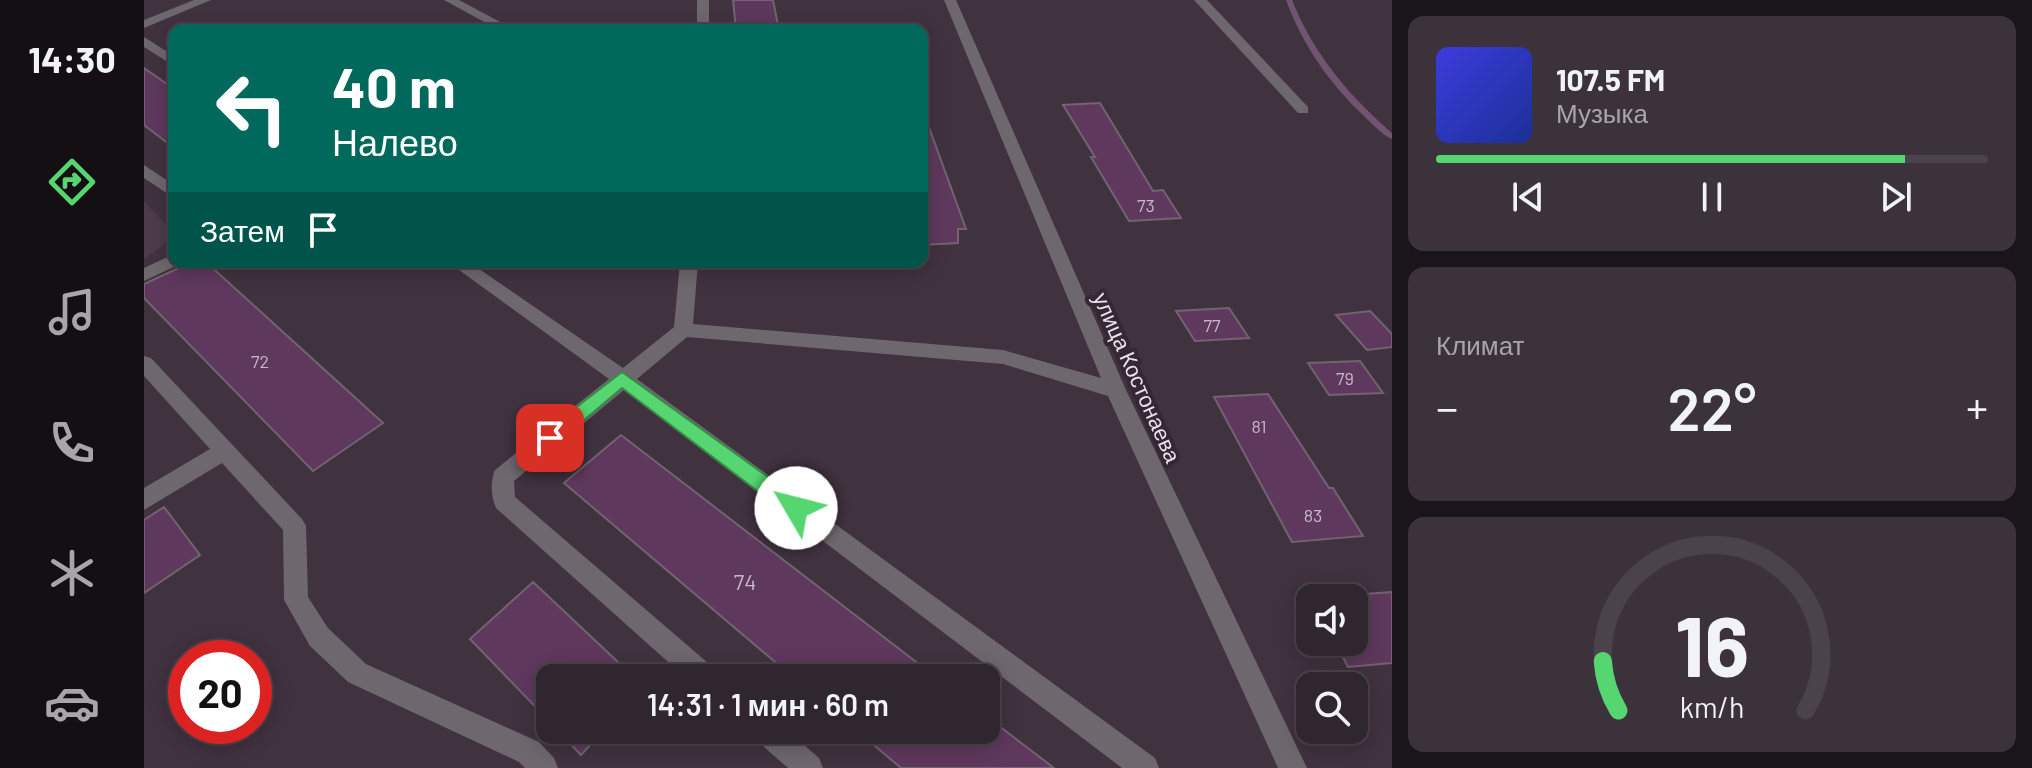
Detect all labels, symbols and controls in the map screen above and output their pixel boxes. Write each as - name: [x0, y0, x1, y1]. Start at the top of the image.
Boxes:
- text: 14:30: [28, 37, 116, 80]
- text: 40 m: [332, 52, 456, 119]
- icon: left: [200, 56, 304, 160]
- text: 107.5 FM: [1556, 61, 1665, 97]
- text: Музыка: [1556, 97, 1648, 128]
- text: Налево: [332, 120, 458, 163]
- icon: directions: [44, 154, 100, 210]
- icon: previous: [1506, 175, 1550, 219]
- icon: pause: [1690, 175, 1734, 219]
- icon: next: [1874, 175, 1918, 219]
- house number: 73: [1137, 194, 1155, 216]
- icon: arrive: [301, 208, 345, 252]
- text: Затем: [200, 212, 285, 248]
- icon: music: [44, 284, 100, 340]
- street label: улица Костонаева: [1088, 288, 1187, 467]
- house number: 77: [1203, 314, 1221, 336]
- text: Климат: [1436, 329, 1525, 360]
- house number: 72: [251, 350, 269, 372]
- house number: 79: [1336, 367, 1354, 389]
- text: 22°: [1668, 371, 1756, 443]
- text: −: [1436, 380, 1458, 433]
- text: +: [1966, 380, 1988, 433]
- pin: [516, 404, 584, 472]
- icon: phone: [44, 415, 100, 471]
- house number: 81: [1251, 415, 1267, 437]
- icon: arrive: [528, 416, 572, 460]
- position arrow: [754, 466, 838, 550]
- house number: 83: [1304, 504, 1322, 526]
- icon: climate: [44, 545, 100, 601]
- house number: 74: [734, 568, 756, 594]
- map controls: [1296, 584, 1368, 744]
- button: sound: [1296, 584, 1368, 656]
- text: 16: [1675, 593, 1749, 693]
- speed limit sign: 20: [168, 640, 272, 744]
- button: search: [1296, 672, 1368, 744]
- icon: car: [44, 675, 100, 731]
- text: 14:31 · 1 мин · 60 m: [647, 686, 889, 722]
- text: km/h: [1680, 689, 1744, 724]

